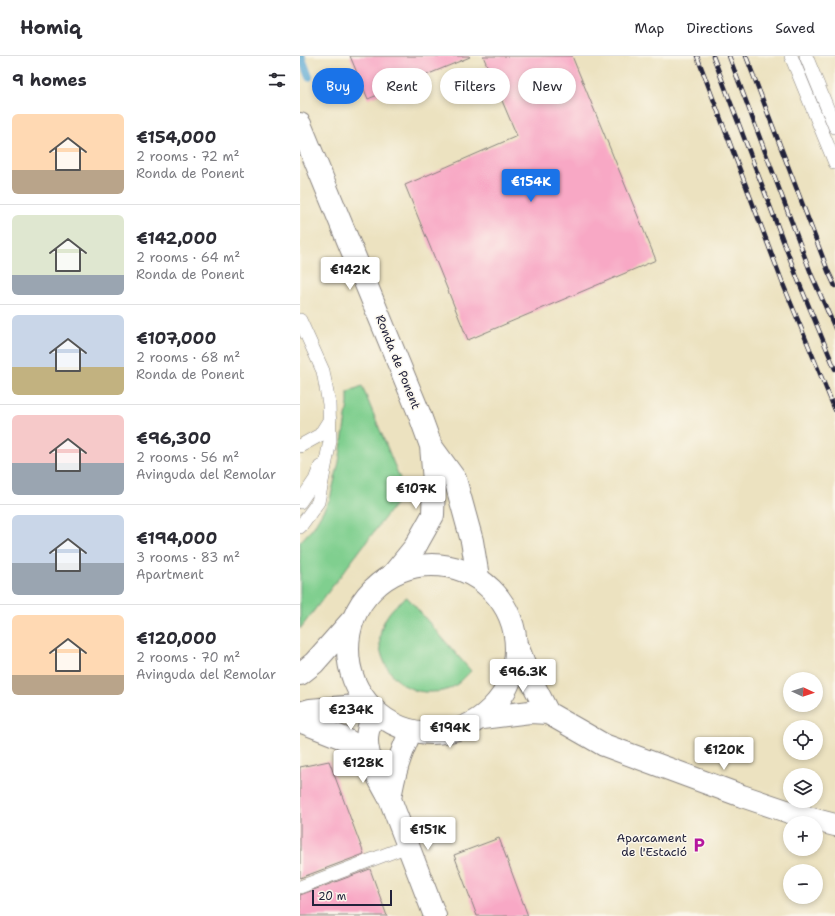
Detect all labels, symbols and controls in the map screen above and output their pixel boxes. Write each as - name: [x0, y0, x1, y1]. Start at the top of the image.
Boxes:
- text: Homiq: [20, 15, 81, 40]
- text: Map: [635, 19, 665, 37]
- text: Directions: [687, 19, 753, 37]
- text: Saved: [775, 19, 815, 37]
- chip: Buy: [312, 68, 364, 104]
- chip: Rent: [372, 68, 432, 104]
- chip: Filters: [440, 68, 510, 104]
- chip: New: [518, 68, 576, 104]
- text: 9 homes: [12, 69, 87, 91]
- icon: filters: [266, 69, 288, 91]
- text: €154,000: [136, 126, 216, 148]
- icon: home: [44, 130, 92, 178]
- text: 2 rooms · 72 m²: [136, 148, 240, 165]
- text: Ronda de Ponent: [136, 165, 245, 182]
- pin: €154K: [503, 169, 559, 203]
- text: €154K: [511, 173, 551, 190]
- text: €142,000: [136, 227, 217, 249]
- icon: home: [44, 231, 92, 279]
- text: 2 rooms · 64 m²: [136, 249, 240, 266]
- pin: €142K: [322, 257, 378, 291]
- text: €142K: [330, 261, 370, 278]
- text: Ronda de Ponent: [136, 266, 245, 283]
- street label: Ronda de Ponent: [372, 312, 424, 412]
- text: €107,000: [136, 327, 216, 349]
- icon: home: [44, 331, 92, 379]
- text: 2 rooms · 68 m²: [136, 349, 240, 366]
- text: Ronda de Ponent: [136, 366, 245, 383]
- text: €96,300: [136, 427, 211, 449]
- icon: home: [44, 431, 92, 479]
- text: 2 rooms · 56 m²: [136, 449, 239, 466]
- text: Avinguda del Remolar: [136, 466, 276, 483]
- pin: €107K: [388, 476, 444, 510]
- text: €107K: [396, 480, 436, 497]
- text: €194,000: [136, 527, 217, 549]
- icon: home: [44, 531, 92, 579]
- text: 3 rooms · 83 m²: [136, 549, 240, 566]
- text: Apartment: [136, 566, 204, 583]
- text: €120,000: [136, 627, 217, 649]
- icon: home: [44, 631, 92, 679]
- text: 2 rooms · 70 m²: [136, 649, 240, 666]
- pin: €96.3K: [490, 659, 556, 693]
- text: €96.3K: [499, 663, 547, 680]
- text: Avinguda del Remolar: [136, 666, 276, 683]
- north arrow: [783, 672, 823, 712]
- map controls: [783, 672, 823, 904]
- pin: €234K: [323, 697, 379, 731]
- text: €234K: [329, 701, 373, 718]
- pin: €194K: [422, 715, 478, 749]
- text: €194K: [429, 719, 471, 736]
- button: locate: [783, 720, 823, 760]
- pin: €120K: [696, 737, 752, 771]
- text: €120K: [704, 741, 744, 758]
- pin: €128K: [335, 750, 391, 784]
- text: €128K: [342, 754, 384, 771]
- button: layers: [783, 768, 823, 808]
- button: +: [783, 816, 823, 856]
- pin: €151K: [400, 817, 456, 851]
- text: €151K: [410, 821, 446, 838]
- place label: Aparcament de l'Estació: [616, 830, 687, 860]
- parking icon: Aparcament de l'Estació: [690, 836, 708, 854]
- button: −: [783, 864, 823, 904]
- scale bar: [312, 888, 392, 907]
- text: 20 m: [318, 889, 346, 904]

